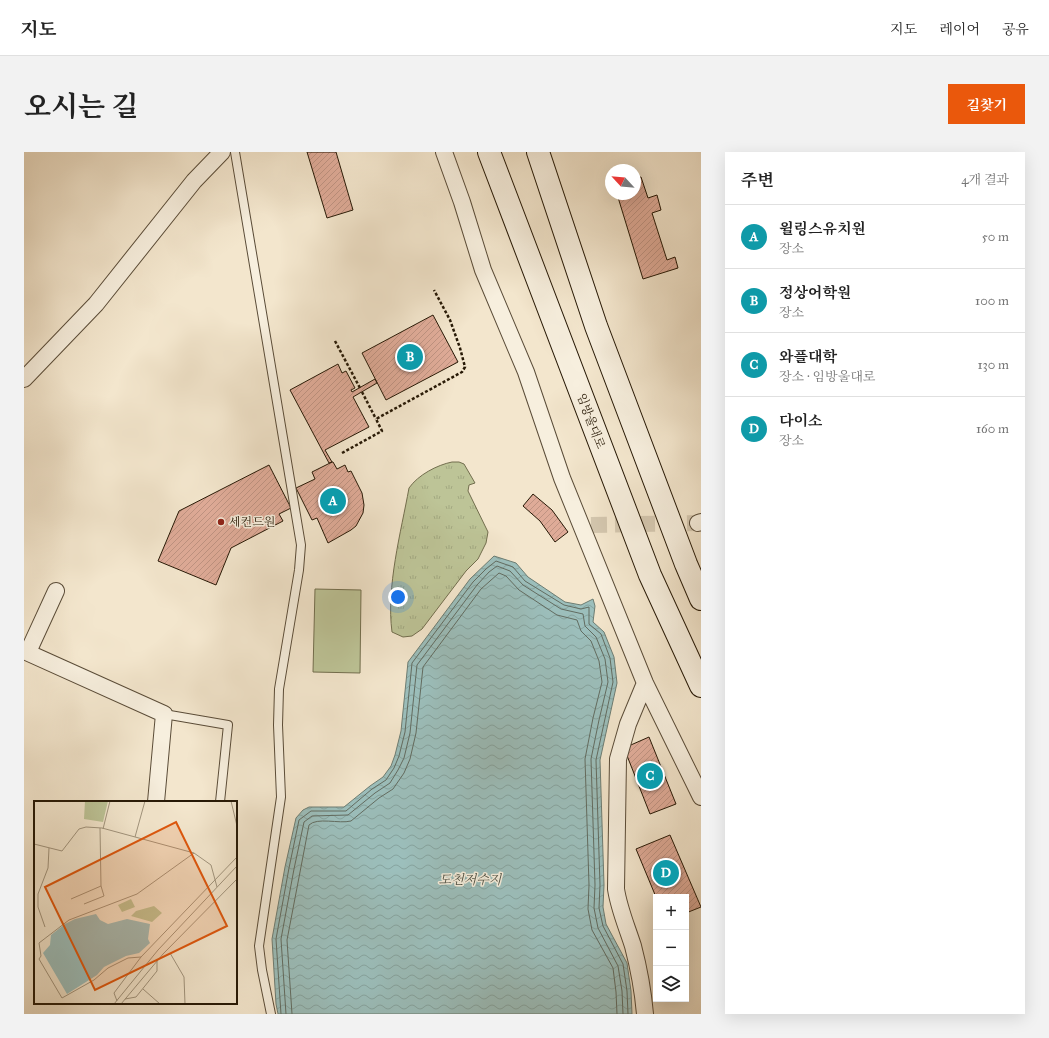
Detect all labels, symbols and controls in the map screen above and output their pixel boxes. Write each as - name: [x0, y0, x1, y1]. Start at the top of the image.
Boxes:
- text: 지도: [20, 18, 57, 41]
- text: 지도: [890, 21, 917, 38]
- text: 레이어: [939, 21, 980, 38]
- text: 공유: [1002, 21, 1029, 38]
- button: 길찾기: [948, 84, 1025, 124]
- text: 오시는 길: [24, 89, 138, 124]
- north arrow: [605, 164, 641, 200]
- text: 주변: [741, 170, 774, 191]
- text: 4개 결과: [961, 172, 1009, 188]
- text: 윌링스유치원: [779, 220, 866, 238]
- text: A: [750, 229, 758, 245]
- text: 50 m: [982, 229, 1009, 245]
- text: 장소: [779, 241, 804, 257]
- text: 정상어학원: [779, 284, 851, 302]
- text: B: [750, 293, 758, 309]
- text: 100 m: [975, 293, 1009, 309]
- text: 장소: [779, 305, 804, 321]
- pin: B: [397, 342, 423, 372]
- text: 와플대학: [779, 348, 837, 366]
- text: C: [750, 357, 758, 373]
- text: 130 m: [977, 357, 1009, 373]
- text: 장소 · 임방울대로: [779, 369, 875, 385]
- street label: 임방울대로: [574, 391, 608, 451]
- text: 다이소: [779, 412, 822, 430]
- text: D: [749, 421, 759, 437]
- text: 160 m: [976, 421, 1009, 437]
- text: 장소: [779, 433, 804, 449]
- pin: A: [320, 486, 346, 516]
- place label: 세컨드원: [229, 515, 275, 529]
- marker: 세컨드원: [216, 517, 226, 527]
- your location: [388, 587, 408, 607]
- pin: C: [637, 761, 663, 791]
- inset map: [34, 801, 237, 1004]
- pin: D: [653, 858, 679, 888]
- water label: 도천저수지: [439, 872, 503, 888]
- map controls: [653, 894, 689, 1002]
- button: +: [653, 894, 689, 930]
- button: −: [653, 930, 689, 966]
- button: layers: [653, 966, 689, 1002]

